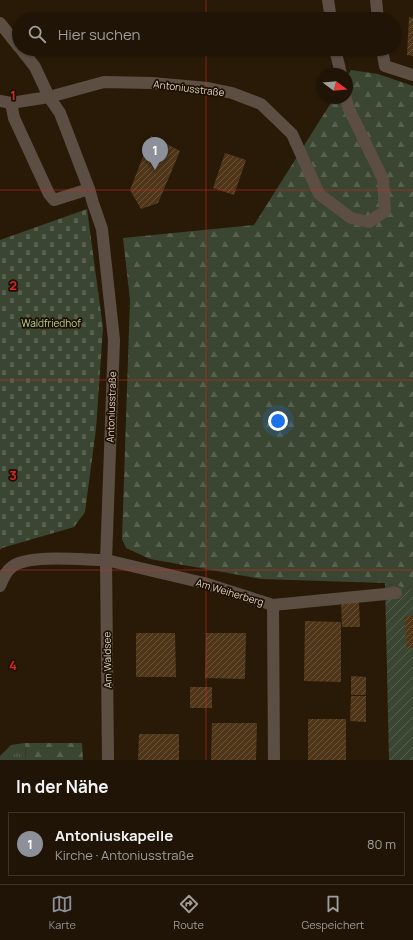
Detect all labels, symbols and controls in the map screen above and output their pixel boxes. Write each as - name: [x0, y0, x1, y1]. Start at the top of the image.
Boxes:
- search box: [12, 12, 401, 56]
- icon: search: [26, 23, 48, 45]
- text: Hier suchen: [58, 24, 140, 45]
- north arrow: [317, 68, 353, 104]
- street label: Antoniusstraße: [153, 77, 225, 99]
- text: 1: [10, 86, 16, 104]
- pin: 1: [142, 137, 168, 170]
- text: 2: [9, 276, 17, 294]
- park label: Waldfriedhof: [21, 316, 81, 330]
- street label: Antoniusstraße: [103, 371, 119, 443]
- your location: [268, 411, 288, 431]
- text: 3: [9, 466, 17, 484]
- street label: Am Weiherberg: [194, 575, 266, 609]
- street label: Am Waldsee: [100, 631, 114, 688]
- text: 4: [9, 656, 17, 674]
- text: In der Nähe: [16, 775, 109, 798]
- text: Antoniuskapelle: [55, 825, 173, 846]
- text: 1: [27, 835, 33, 853]
- text: 80 m: [367, 835, 396, 853]
- text: Kirche · Antoniusstraße: [55, 846, 194, 864]
- tab: Karte: [49, 893, 76, 932]
- tab: Route: [173, 893, 204, 932]
- tab: Gespeichert: [301, 893, 364, 932]

